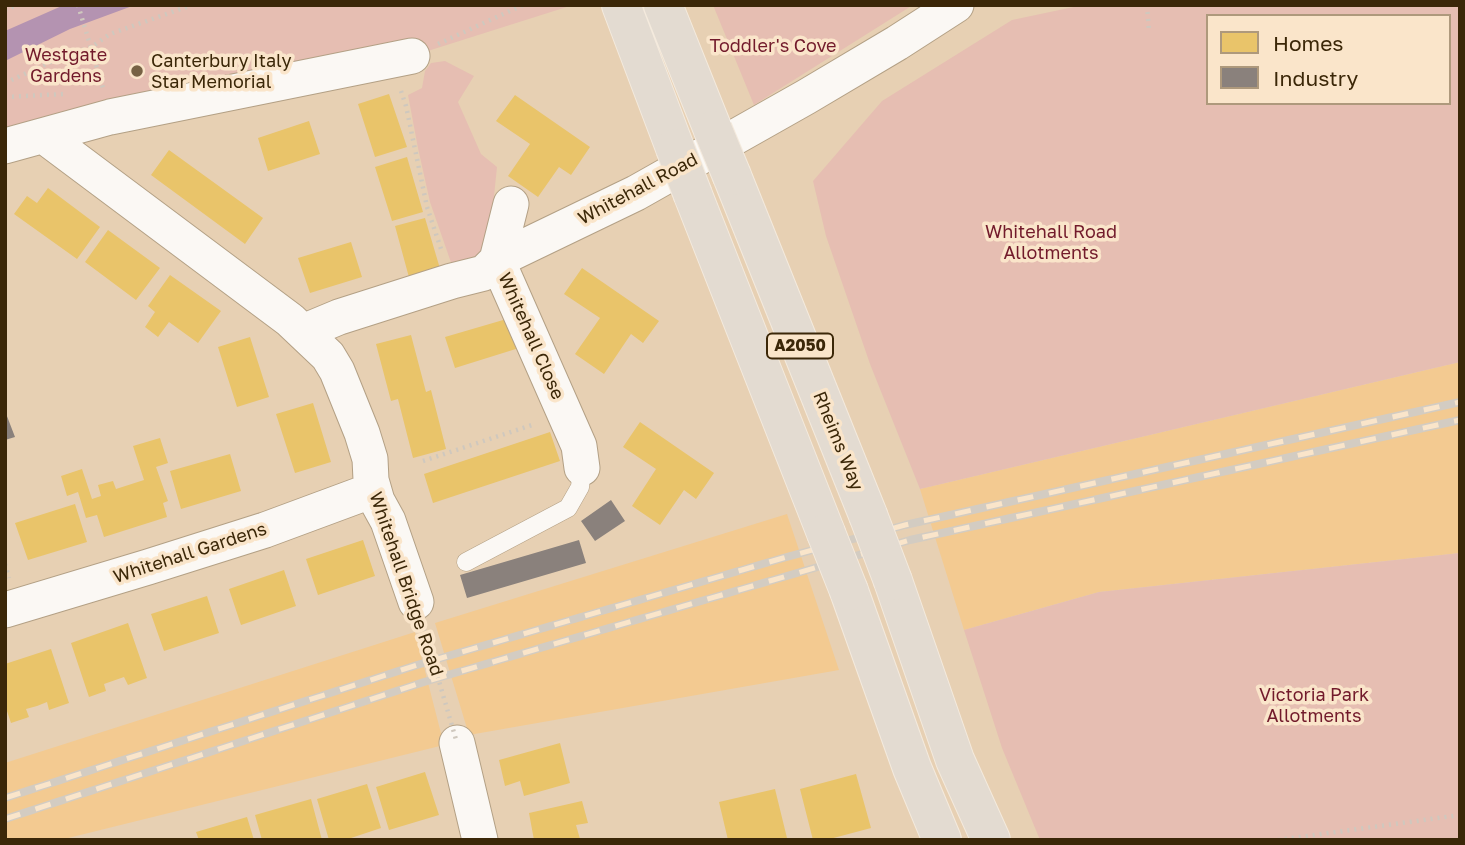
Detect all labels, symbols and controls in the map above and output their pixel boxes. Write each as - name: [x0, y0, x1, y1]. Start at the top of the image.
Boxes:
- legend: [1206, 14, 1451, 105]
- text: Homes: [1273, 30, 1343, 56]
- park label: Toddler's Cove: [709, 35, 837, 57]
- park label: Westgate Gardens: [25, 44, 107, 86]
- place label: Canterbury Italy Star Memorial: [151, 50, 292, 92]
- marker: Canterbury Italy Star Memorial: [129, 63, 145, 79]
- text: Industry: [1273, 65, 1358, 91]
- street label: Whitehall Road: [575, 148, 701, 230]
- park label: Whitehall Road Allotments: [985, 221, 1117, 264]
- street label: Whitehall Close: [493, 269, 569, 403]
- road number: A2050: [767, 334, 833, 358]
- street label: Rheims Way: [808, 388, 868, 494]
- street label: Whitehall Bridge Road: [364, 489, 448, 679]
- street label: Whitehall Gardens: [111, 518, 269, 588]
- park label: Victoria Park Allotments: [1259, 684, 1369, 726]

